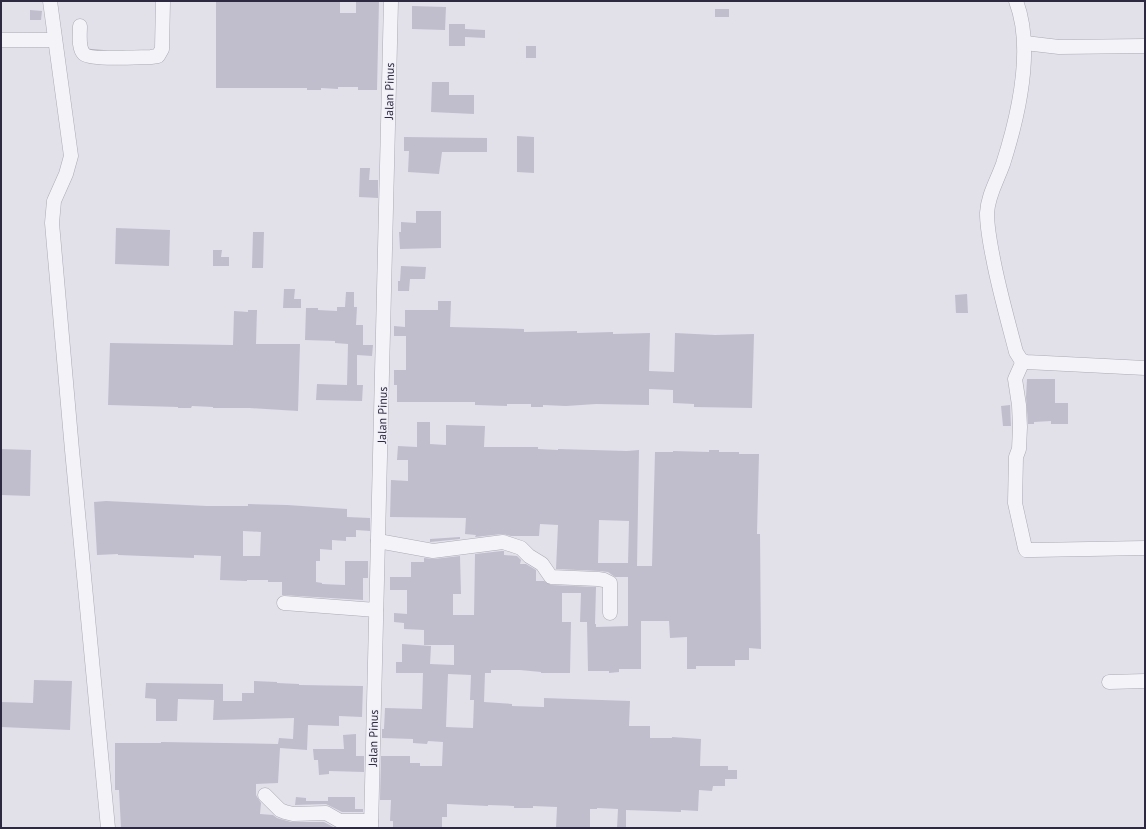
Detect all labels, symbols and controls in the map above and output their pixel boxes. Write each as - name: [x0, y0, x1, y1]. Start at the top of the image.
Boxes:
- street label: Jalan Pinus: [381, 63, 397, 120]
- street label: Jalan Pinus: [374, 387, 390, 444]
- street label: Jalan Pinus: [365, 710, 381, 767]

